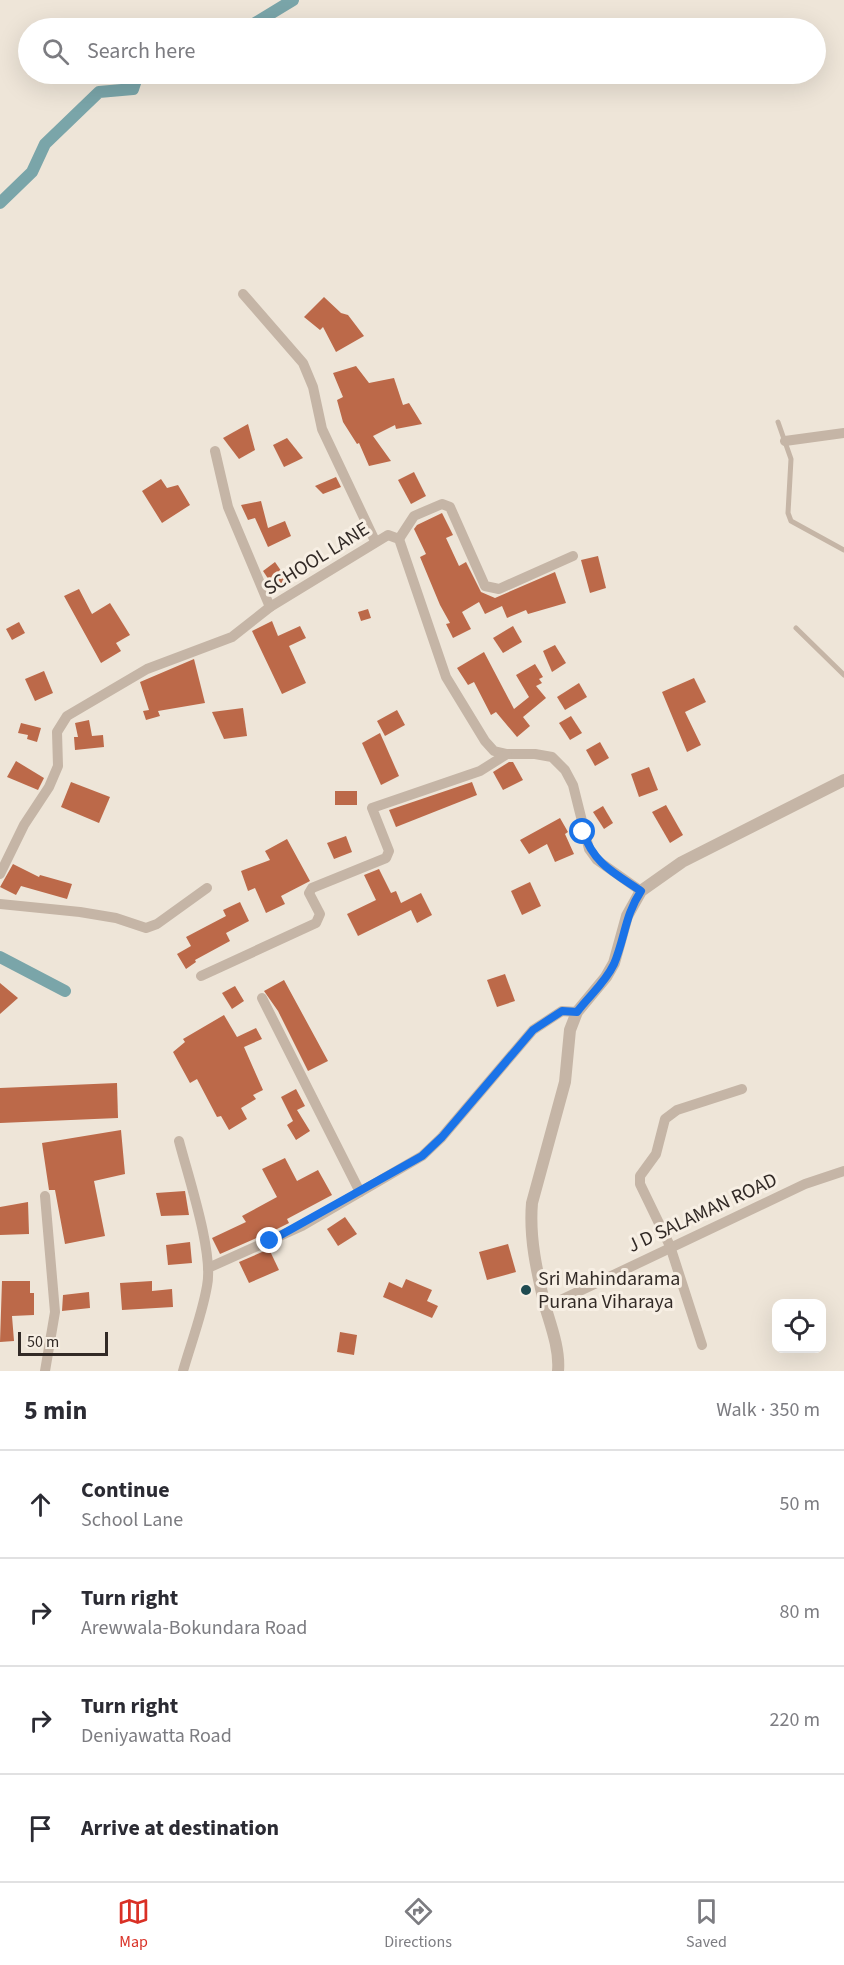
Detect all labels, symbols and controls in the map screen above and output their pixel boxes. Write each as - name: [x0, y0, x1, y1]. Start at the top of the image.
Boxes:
- search box: [18, 18, 826, 84]
- icon: search: [39, 35, 72, 68]
- text: Search here: [87, 35, 195, 67]
- street label: SCHOOL LANE: [258, 515, 375, 602]
- route start: [569, 818, 595, 844]
- street label: J D SALAMAN ROAD: [623, 1166, 782, 1260]
- route end: [256, 1227, 282, 1253]
- place label: Sri Mahindarama Purana Viharaya: [538, 1265, 680, 1316]
- marker: Sri Mahindarama Purana Viharaya: [519, 1283, 533, 1297]
- map controls: [772, 1299, 826, 1353]
- button: locate: [772, 1299, 826, 1353]
- scale bar: [18, 1329, 108, 1356]
- text: 50 m: [27, 1331, 59, 1353]
- text: 5 min: [24, 1392, 87, 1429]
- text: Walk · 350 m: [716, 1396, 820, 1424]
- text: Continue: [81, 1474, 170, 1506]
- icon: ahead: [24, 1488, 57, 1521]
- text: 50 m: [780, 1490, 820, 1518]
- text: School Lane: [81, 1506, 183, 1534]
- text: Turn right: [81, 1582, 178, 1614]
- icon: right: [24, 1596, 57, 1629]
- text: 80 m: [780, 1598, 820, 1626]
- text: Arewwala-Bokundara Road: [81, 1614, 307, 1642]
- text: Turn right: [81, 1690, 178, 1722]
- icon: right: [24, 1704, 57, 1737]
- text: 220 m: [770, 1706, 820, 1734]
- text: Deniyawatta Road: [81, 1722, 232, 1750]
- icon: arrive: [24, 1812, 57, 1845]
- text: Arrive at destination: [81, 1812, 279, 1844]
- tab: Map: [117, 1895, 150, 1953]
- tab: Directions: [384, 1895, 452, 1953]
- tab: Saved: [686, 1895, 727, 1953]

